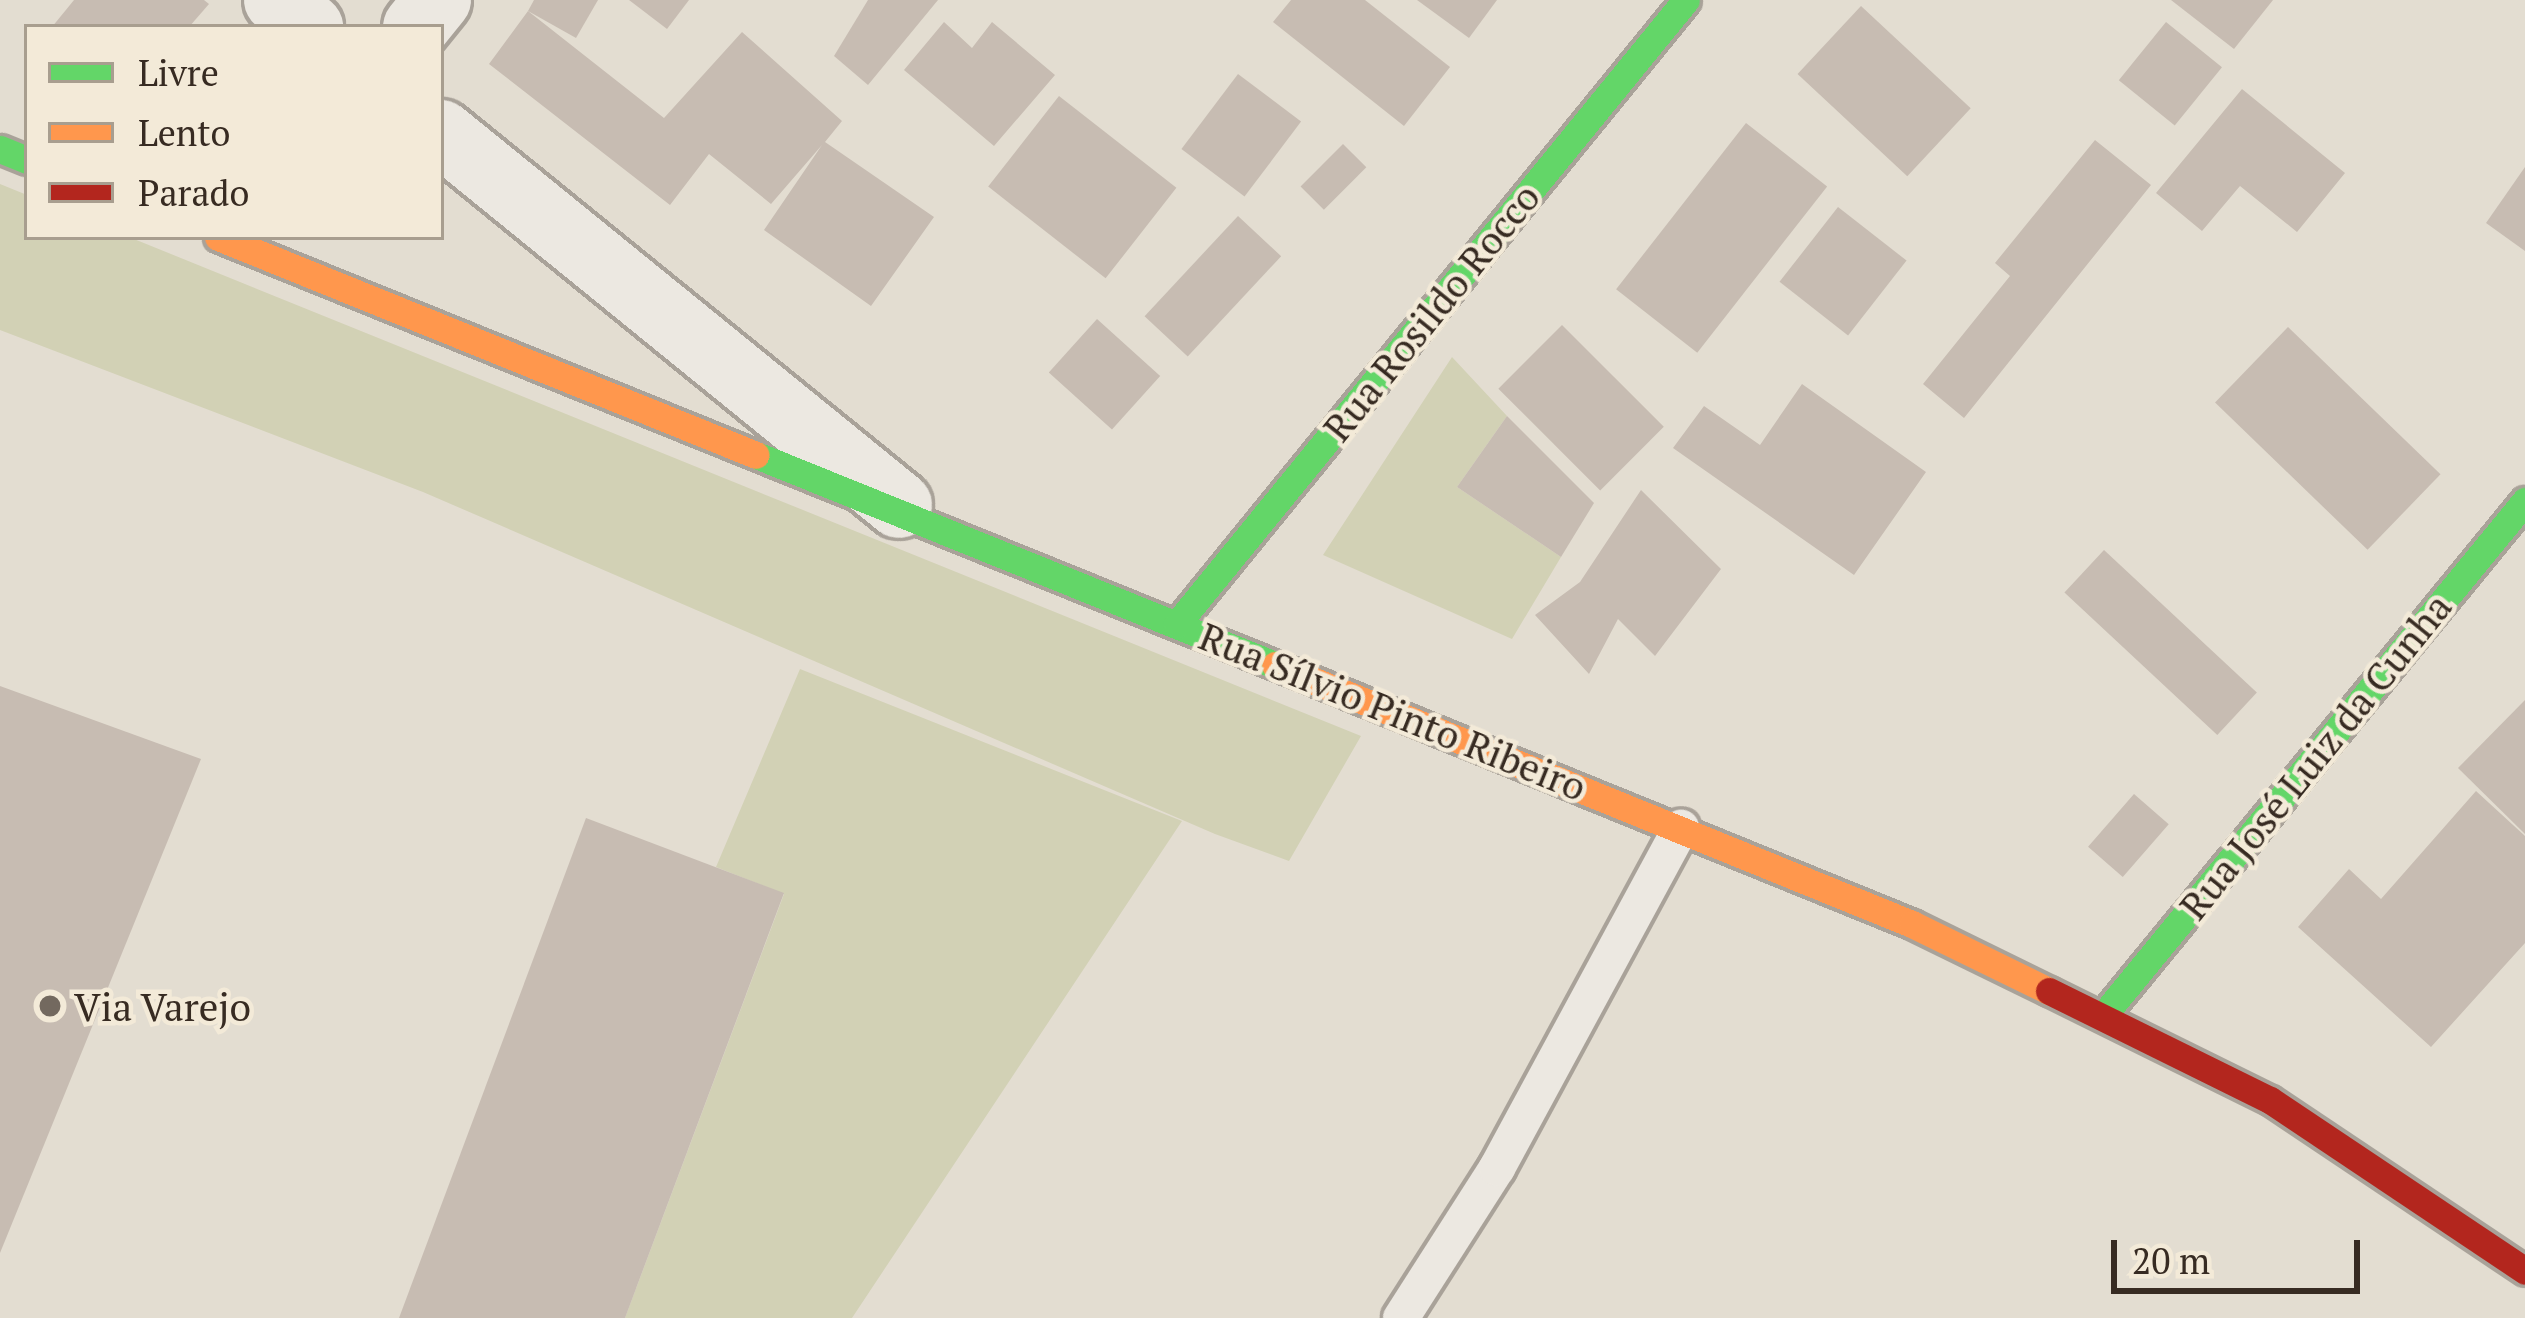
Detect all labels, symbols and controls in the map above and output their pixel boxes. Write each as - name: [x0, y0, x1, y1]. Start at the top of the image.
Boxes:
- legend: [24, 24, 444, 240]
- text: Livre: [138, 49, 219, 96]
- text: Lento: [138, 109, 231, 156]
- text: Parado: [138, 169, 250, 216]
- street label: Rua Rosildo Rocco: [1313, 174, 1549, 450]
- street label: Rua José Luiz da Cunha: [2169, 584, 2461, 928]
- street label: Rua Sílvio Pinto Ribeiro: [1193, 612, 1593, 810]
- place label: Via Varejo: [74, 983, 252, 1029]
- marker: Via Varejo: [37, 993, 63, 1019]
- scale bar: [2117, 1216, 2366, 1290]
- text: 20 m: [2132, 1237, 2210, 1284]

